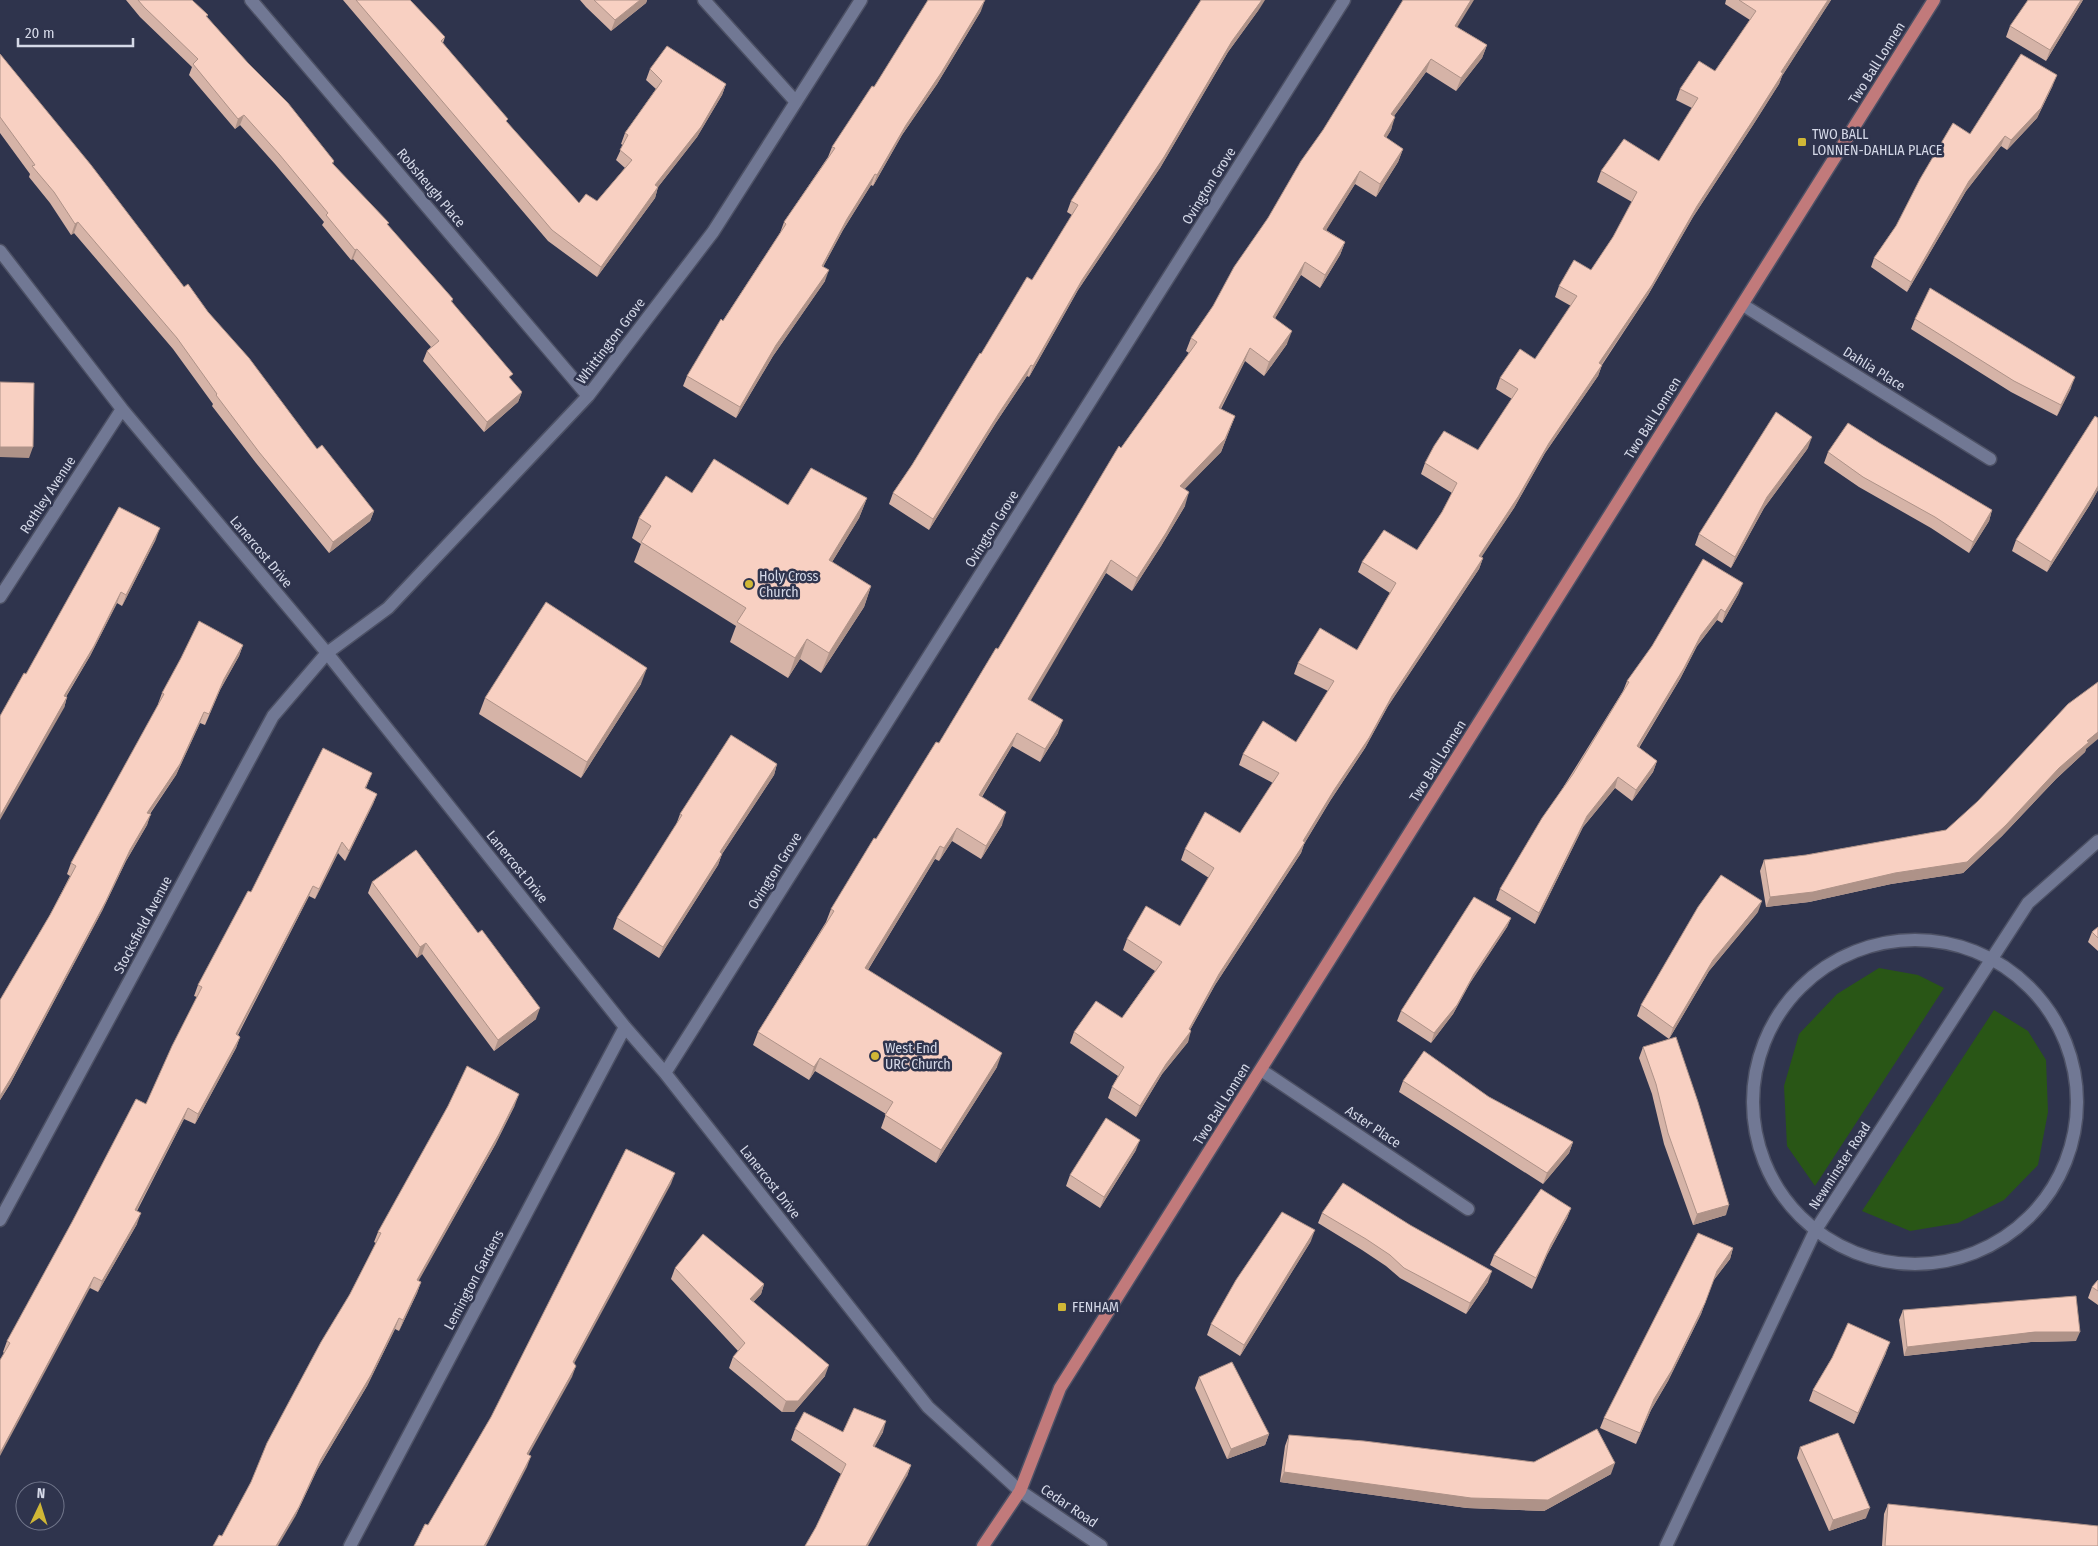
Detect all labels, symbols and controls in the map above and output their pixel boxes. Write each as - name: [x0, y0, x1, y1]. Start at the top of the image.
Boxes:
- scale bar: [18, 15, 132, 47]
- street label: Two Ball Lonnen: [1845, 19, 1909, 107]
- text: 20 m: [25, 24, 55, 42]
- place label: TWO BALL LONNEN-DAHLIA PLACE: [1812, 126, 1943, 159]
- marker: TWO BALL LONNEN-DAHLIA PLACE: [1796, 136, 1808, 148]
- street label: Ovington Grove: [1179, 144, 1240, 228]
- street label: Robsheugh Place: [393, 145, 469, 231]
- street label: Whittington Grove: [573, 295, 649, 387]
- street label: Dahlia Place: [1840, 343, 1908, 395]
- street label: Two Ball Lonnen: [1621, 374, 1685, 462]
- street label: Rothley Avenue: [17, 453, 79, 537]
- street label: Ovington Grove: [962, 487, 1023, 571]
- street label: Lanercost Drive: [226, 513, 296, 591]
- place label: Holy Cross Church: [759, 568, 819, 601]
- marker: Holy Cross Church: [743, 578, 755, 590]
- street label: Two Ball Lonnen: [1406, 717, 1470, 805]
- street label: Lanercost Drive: [483, 827, 551, 907]
- street label: Ovington Grove: [745, 829, 806, 913]
- street label: Stocksfield Avenue: [110, 873, 176, 977]
- place label: West End URC Church: [885, 1040, 951, 1073]
- marker: West End URC Church: [869, 1050, 881, 1062]
- street label: Two Ball Lonnen: [1190, 1060, 1254, 1148]
- street label: Aster Place: [1342, 1102, 1404, 1152]
- street label: Newminster Road: [1805, 1119, 1875, 1213]
- street label: Lanercost Drive: [736, 1142, 804, 1222]
- street label: Lemington Gardens: [441, 1227, 507, 1333]
- place label: FENHAM: [1072, 1299, 1119, 1316]
- marker: FENHAM: [1056, 1301, 1068, 1313]
- north arrow: [15, 1481, 65, 1531]
- street label: Cedar Road: [1037, 1481, 1101, 1531]
- text: N: [36, 1485, 46, 1502]

